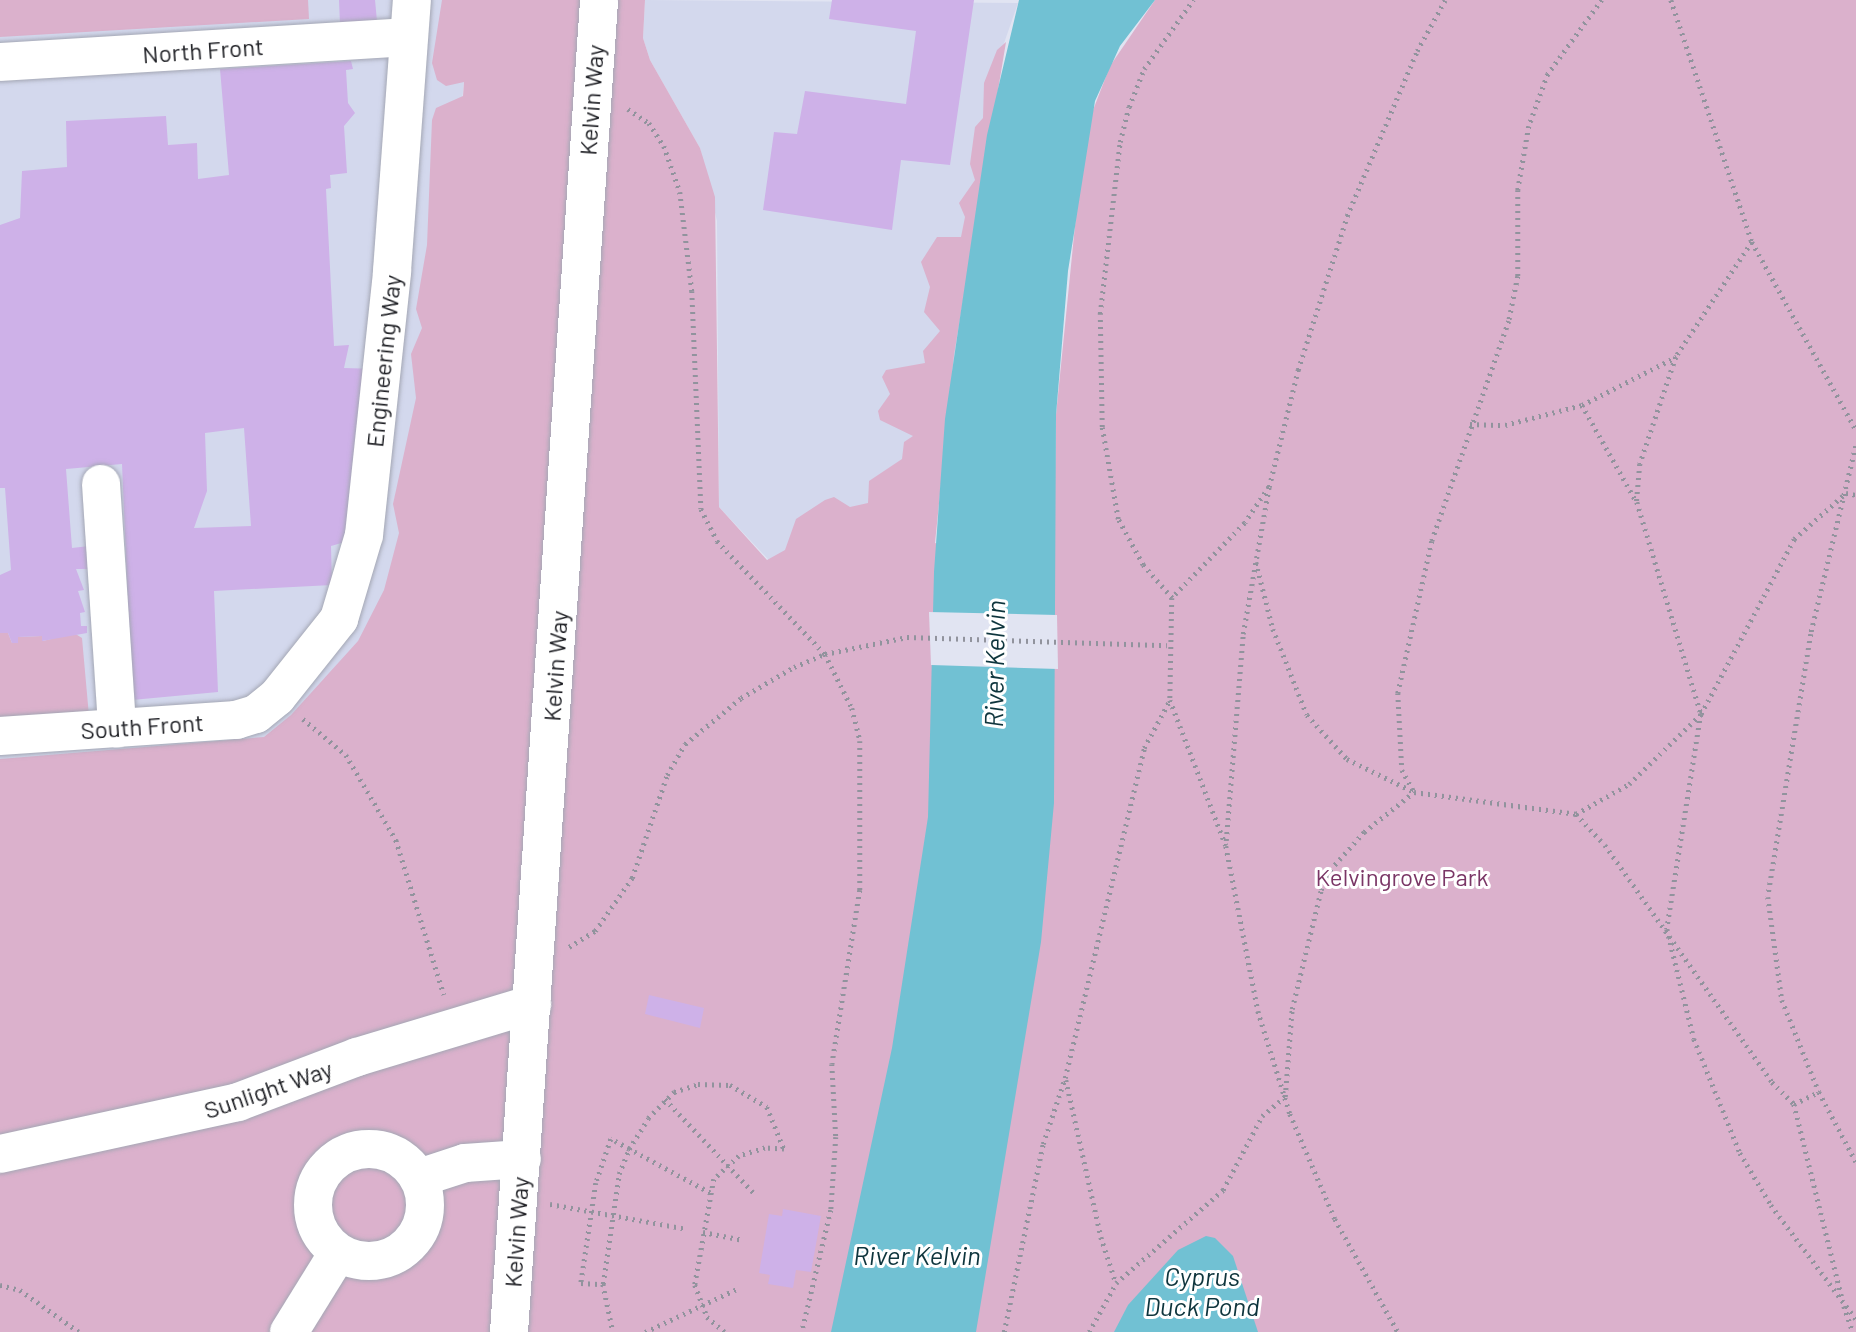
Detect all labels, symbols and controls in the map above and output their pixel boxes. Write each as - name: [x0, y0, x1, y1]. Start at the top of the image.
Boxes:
- street label: North Front: [141, 31, 265, 69]
- street label: Kelvin Way: [573, 44, 609, 156]
- street label: Engineering Way: [360, 273, 406, 449]
- water label: River Kelvin: [977, 600, 1011, 728]
- street label: Kelvin Way: [537, 610, 573, 722]
- street label: South Front: [80, 707, 204, 745]
- park label: Kelvingrove Park: [1316, 863, 1488, 891]
- street label: Sunlight Way: [200, 1054, 336, 1124]
- street label: Kelvin Way: [498, 1176, 534, 1288]
- water label: River Kelvin: [853, 1239, 981, 1271]
- water label: Cyprus Duck Pond: [1145, 1260, 1259, 1322]

